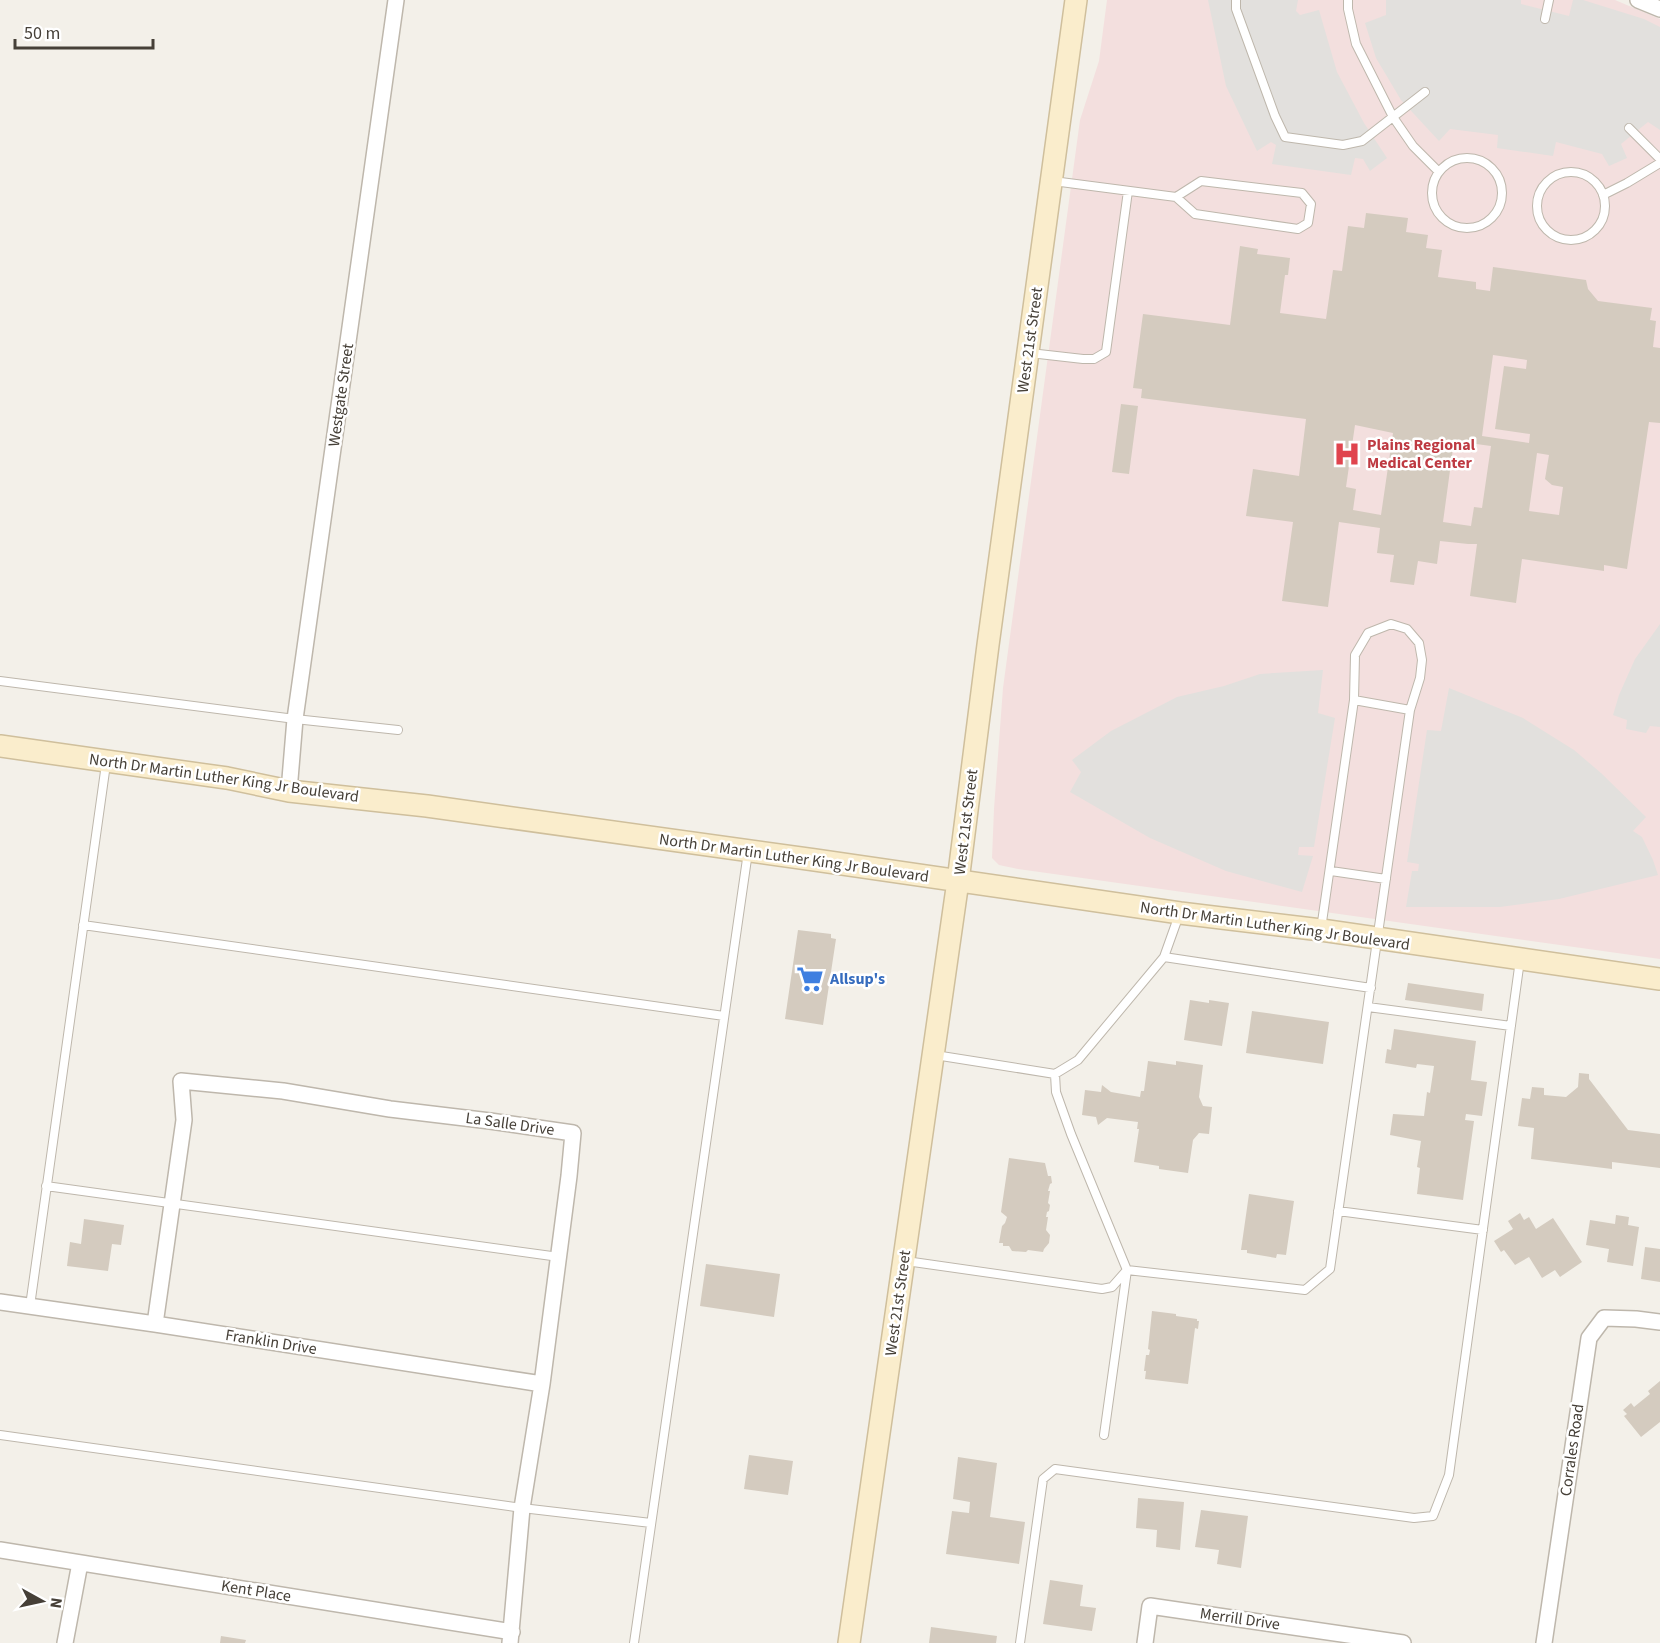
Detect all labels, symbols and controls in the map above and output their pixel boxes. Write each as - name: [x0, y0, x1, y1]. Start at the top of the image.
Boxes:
- scale bar: [15, 12, 153, 50]
- text: 50 m: [24, 21, 60, 46]
- street label: West 21st Street: [1012, 285, 1048, 394]
- street label: Westgate Street: [323, 341, 359, 448]
- place label: Plains Regional Medical Center: [1367, 434, 1476, 474]
- hospital icon: Plains Regional Medical Center: [1332, 439, 1362, 469]
- street label: North Dr Martin Luther King Jr Boulevard: [88, 748, 360, 808]
- street label: West 21st Street: [949, 767, 983, 876]
- street label: North Dr Martin Luther King Jr Boulevard: [658, 828, 930, 888]
- street label: North Dr Martin Luther King Jr Boulevard: [1139, 896, 1411, 956]
- supermarket icon: Allsup's: [795, 964, 825, 994]
- place label: Allsup's: [829, 968, 885, 990]
- street label: La Salle Drive: [464, 1107, 556, 1141]
- street label: West 21st Street: [880, 1248, 916, 1357]
- street label: Franklin Drive: [224, 1324, 318, 1360]
- street label: Corrales Road: [1555, 1402, 1589, 1498]
- north arrow: [12, 1571, 72, 1631]
- street label: Kent Place: [219, 1575, 293, 1607]
- text: N: [44, 1596, 67, 1610]
- street label: Merrill Drive: [1199, 1602, 1282, 1636]

